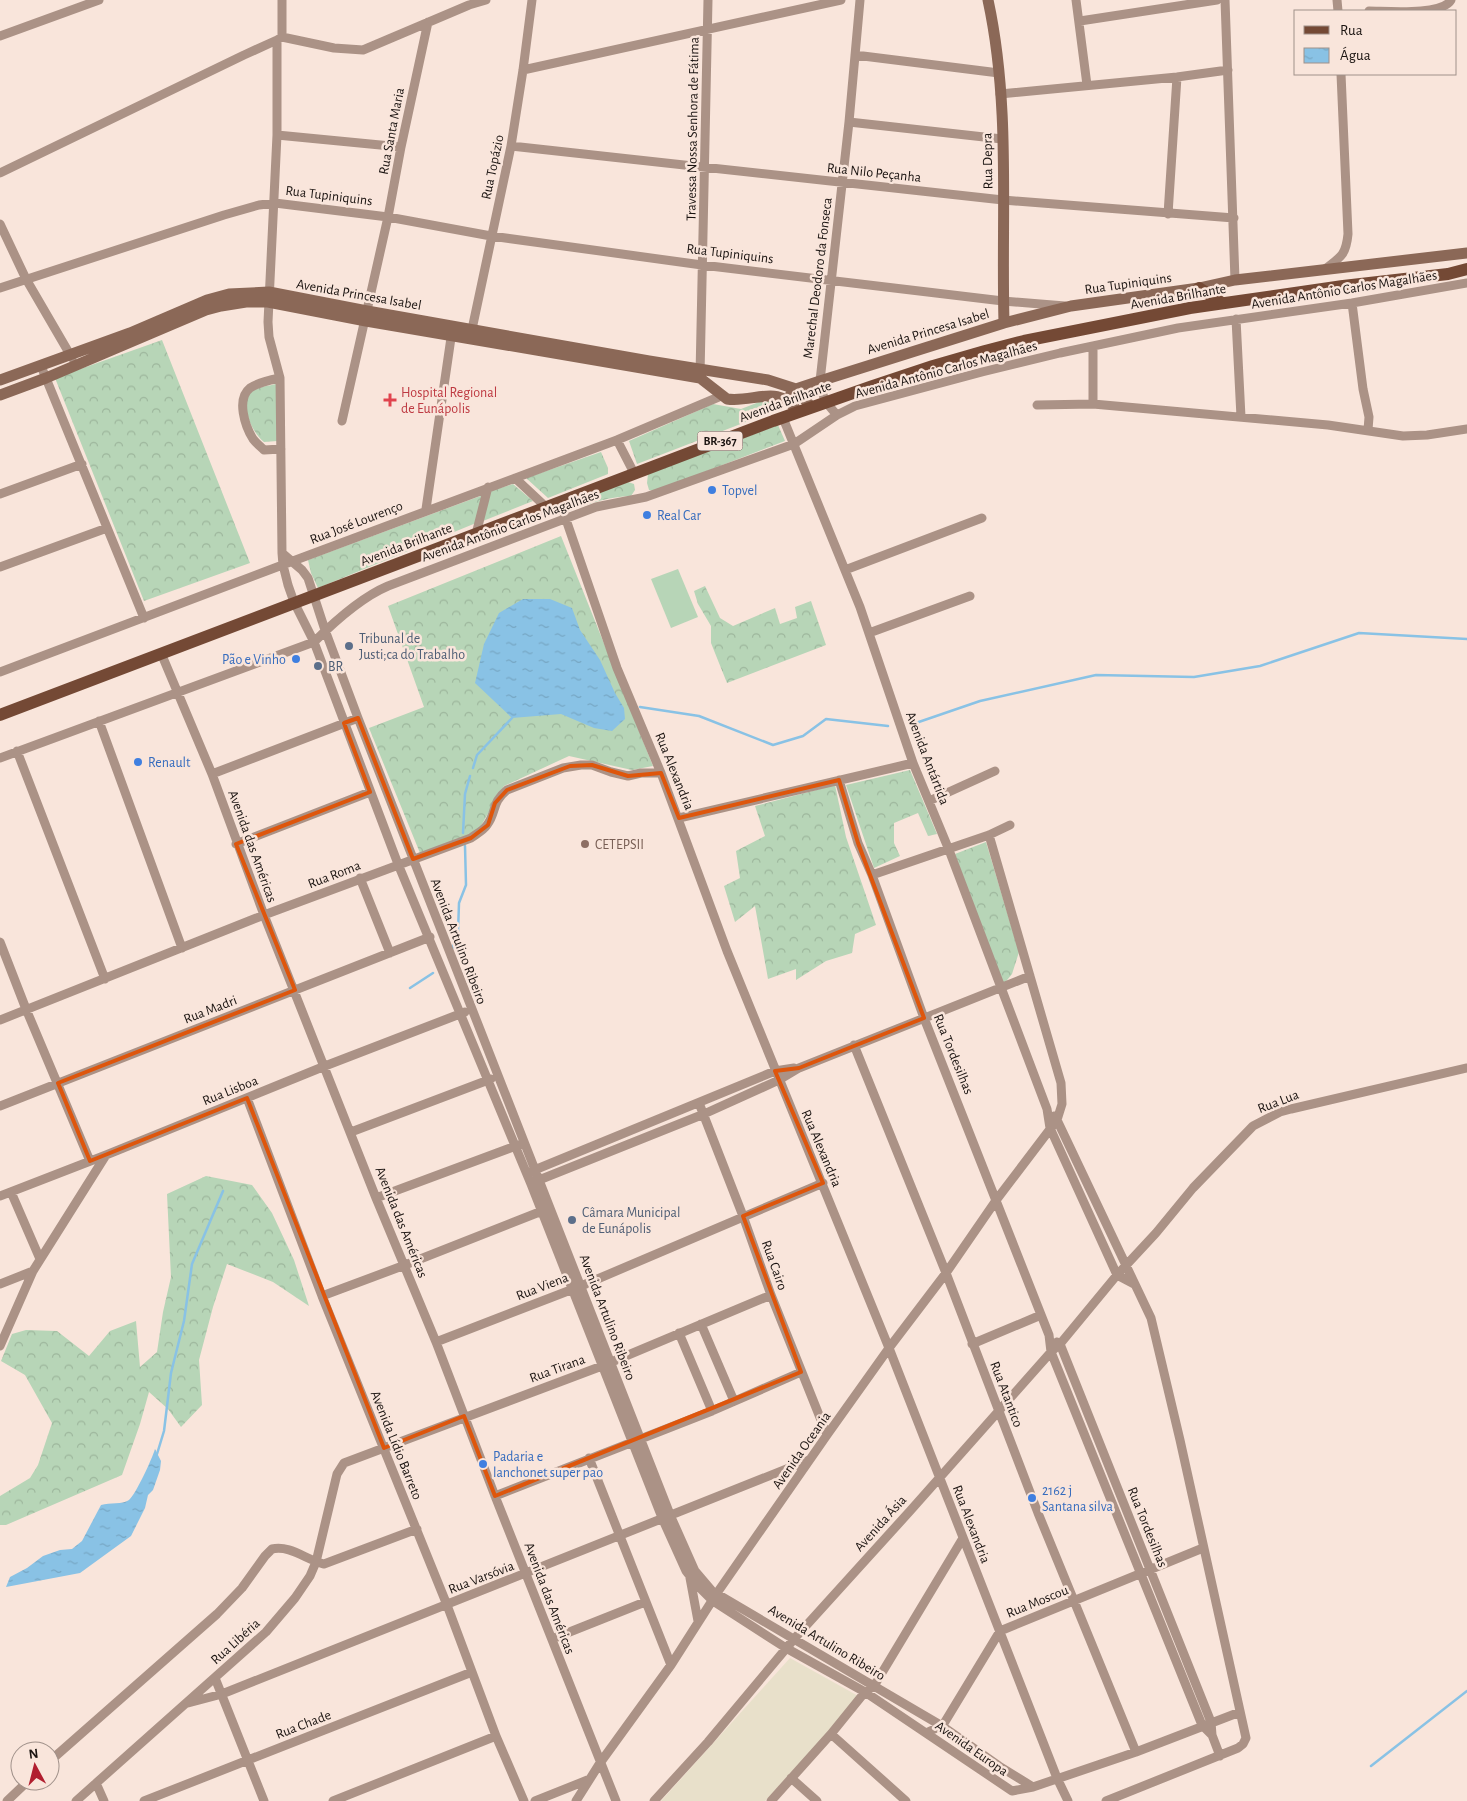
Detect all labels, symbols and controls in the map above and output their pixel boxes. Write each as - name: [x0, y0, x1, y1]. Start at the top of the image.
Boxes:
- legend: [1294, 10, 1457, 75]
- text: Rua: [1340, 23, 1363, 38]
- street label: Travessa Nossa Senhora de Fátima: [684, 36, 702, 221]
- text: Água: [1340, 46, 1371, 63]
- street label: Rua Santa Maria: [377, 86, 407, 176]
- street label: Rua Depra: [980, 132, 995, 189]
- street label: Rua Topázio: [479, 133, 507, 201]
- street label: Rua Nilo Peçanha: [826, 161, 922, 185]
- street label: Rua Tupiniquins: [285, 184, 373, 208]
- street label: Marechal Deodoro da Fonseca: [801, 196, 835, 359]
- street label: Rua Tupiniquins: [686, 242, 774, 266]
- street label: Avenida Antônio Carlos Magalhães: [1250, 268, 1438, 312]
- street label: Rua Tupiniquins: [1084, 271, 1172, 297]
- street label: Avenida Princesa Isabel: [295, 277, 423, 313]
- street label: Avenida Brilhante: [1129, 282, 1227, 312]
- street label: Avenida Princesa Isabel: [866, 307, 991, 357]
- street label: Avenida Antônio Carlos Magalhães: [854, 339, 1039, 401]
- street label: Avenida Brilhante: [737, 379, 833, 425]
- place label: Hospital Regional de Eunápolis: [401, 386, 497, 416]
- marker: Hospital Regional de Eunápolis: [383, 393, 397, 407]
- road number: BR-367: [698, 432, 742, 451]
- marker: Topvel: [706, 484, 718, 496]
- place label: Topvel: [722, 484, 757, 498]
- street label: Avenida Antônio Carlos Magalhães: [420, 487, 601, 565]
- street label: Rua José Lourenço: [308, 499, 405, 547]
- marker: Real Car: [641, 509, 653, 521]
- place label: Real Car: [657, 509, 702, 523]
- street label: Avenida Brilhante: [359, 521, 454, 569]
- place label: Tribunal de Justi;ca do Trabalho: [359, 632, 465, 662]
- marker: Tribunal de Justi;ca do Trabalho: [343, 640, 355, 652]
- place label: Pão e Vinho: [222, 653, 286, 667]
- marker: Pão e Vinho: [290, 653, 302, 665]
- marker: BR: [312, 660, 324, 672]
- place label: BR: [328, 660, 344, 674]
- street label: Avenida Antártida: [903, 710, 951, 807]
- street label: Rua Alexandria: [652, 731, 696, 813]
- marker: Renault: [132, 756, 144, 768]
- place label: Renault: [148, 756, 191, 770]
- street label: Avenida das Américas: [225, 788, 279, 904]
- marker: CETEPSII: [579, 838, 591, 850]
- place label: CETEPSII: [595, 838, 644, 852]
- street label: Rua Roma: [306, 858, 363, 891]
- street label: Avenida Artulino Ribeiro: [428, 877, 489, 1006]
- street label: Rua Madri: [182, 993, 239, 1026]
- street label: Rua Tordesilhas: [931, 1012, 976, 1097]
- street label: Rua Lisboa: [201, 1073, 261, 1108]
- street label: Rua Lua: [1256, 1088, 1301, 1116]
- street label: Rua Alexandria: [799, 1108, 844, 1190]
- street label: Avenida das Américas: [372, 1165, 430, 1280]
- place label: Câmara Municipal de Eunápolis: [582, 1206, 681, 1236]
- marker: Câmara Municipal de Eunápolis: [566, 1214, 578, 1226]
- street label: Rua Cairo: [759, 1239, 790, 1292]
- street label: Avenida Artulino Ribeiro: [577, 1253, 638, 1382]
- street label: Rua Viena: [514, 1270, 571, 1303]
- street label: Rua Tirana: [528, 1352, 588, 1385]
- street label: Rua Atantico: [987, 1359, 1025, 1429]
- street label: Avenida Lídio Barreto: [368, 1389, 424, 1502]
- street label: Avenida Oceania: [770, 1409, 834, 1492]
- place label: Padaria e lanchonet super pao: [493, 1450, 603, 1480]
- marker: Padaria e lanchonet super pao: [477, 1458, 489, 1470]
- street label: Rua Alexandria: [950, 1483, 993, 1566]
- place label: 2162 j Santana silva: [1042, 1484, 1113, 1514]
- street label: Rua Tordesilhas: [1125, 1485, 1170, 1570]
- street label: Avenida Ásia: [850, 1491, 910, 1554]
- marker: 2162 j Santana silva: [1026, 1492, 1038, 1504]
- street label: Avenida das Américas: [521, 1541, 577, 1656]
- street label: Rua Varsóvia: [447, 1559, 517, 1597]
- street label: Rua Moscou: [1004, 1583, 1070, 1621]
- street label: Avenida Artulino Ribeiro: [766, 1602, 887, 1683]
- street label: Rua Libéria: [208, 1616, 263, 1667]
- street label: Rua Chade: [274, 1708, 333, 1742]
- street label: Avenida Europa: [933, 1719, 1011, 1779]
- north arrow: [10, 1741, 60, 1791]
- text: N: [28, 1747, 39, 1762]

